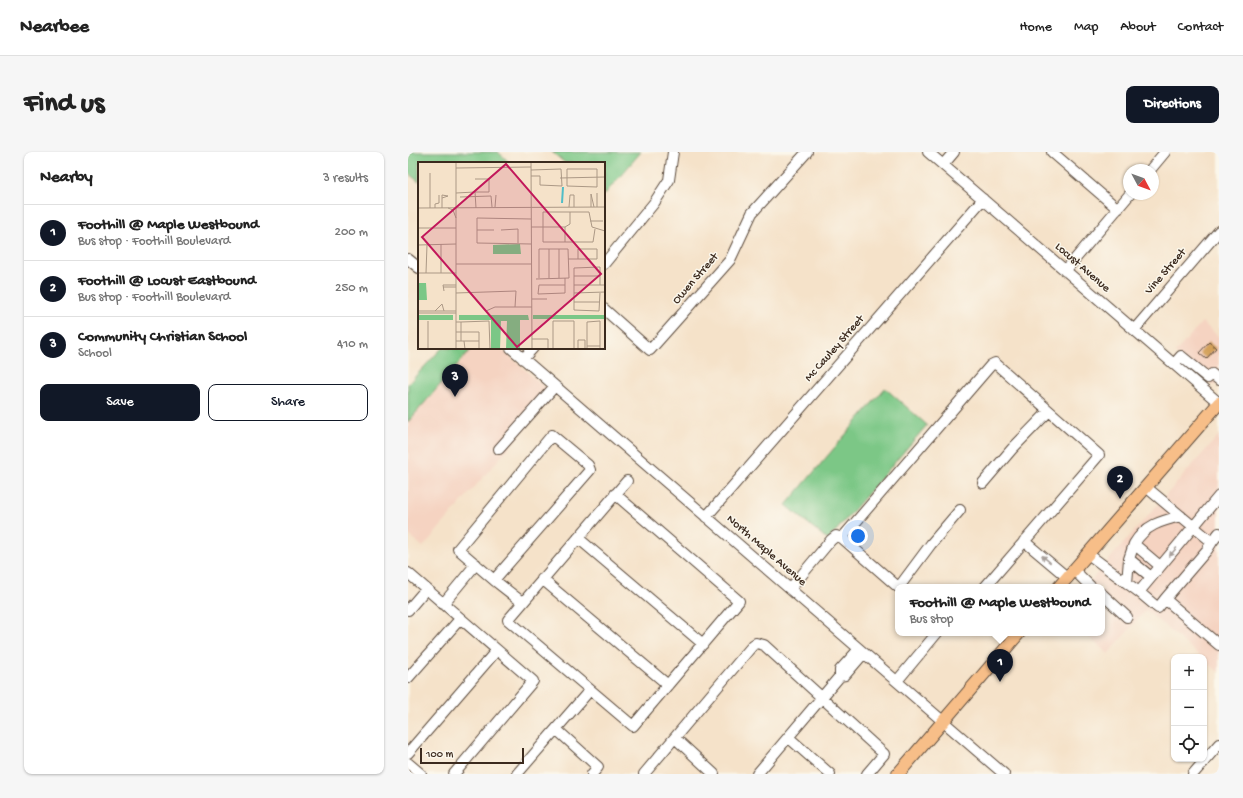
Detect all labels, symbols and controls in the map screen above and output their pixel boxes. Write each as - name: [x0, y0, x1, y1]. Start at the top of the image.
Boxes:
- text: Nearbee: [20, 16, 89, 39]
- text: Home: [1020, 19, 1052, 36]
- text: Map: [1074, 19, 1098, 36]
- text: About: [1120, 19, 1156, 36]
- text: Contact: [1178, 19, 1223, 36]
- button: Directions: [1126, 86, 1219, 123]
- text: Find us: [24, 88, 104, 121]
- inset map: [418, 162, 605, 349]
- north arrow: [1123, 164, 1159, 200]
- text: Nearby: [40, 168, 93, 188]
- text: 3 results: [323, 171, 368, 186]
- text: Foothill @ Maple Westbound: [78, 216, 259, 234]
- text: 1: [50, 225, 56, 240]
- text: 200 m: [335, 225, 368, 240]
- text: Bus stop · Foothill Boulevard: [78, 234, 230, 249]
- street label: Locust Avenue: [1052, 240, 1113, 296]
- street label: Vine Street: [1142, 245, 1190, 298]
- street label: Owen Street: [670, 250, 723, 307]
- text: Foothill @ Locust Eastbound: [78, 272, 256, 290]
- text: 2: [50, 281, 56, 296]
- text: 250 m: [335, 281, 368, 296]
- text: Bus stop · Foothill Boulevard: [78, 290, 230, 305]
- street label: Mc Cauley Street: [802, 312, 868, 385]
- text: Community Christian School: [78, 328, 247, 346]
- text: 3: [50, 337, 56, 352]
- text: 410 m: [337, 337, 368, 352]
- text: School: [78, 346, 112, 361]
- pin: 3: [442, 364, 468, 397]
- button: Save: [40, 384, 200, 421]
- button: Share: [208, 384, 368, 421]
- pin: 2: [1107, 466, 1133, 499]
- street label: North Maple Avenue: [723, 513, 809, 590]
- your location: [848, 526, 868, 546]
- one-way arrow: [1168, 546, 1177, 557]
- one-way arrow: [1041, 555, 1051, 564]
- popup: [895, 584, 1105, 636]
- text: Foothill @ Maple Westbound: [910, 594, 1090, 612]
- text: Bus stop: [910, 612, 953, 627]
- pin: 1: [987, 649, 1013, 682]
- map controls: [1171, 654, 1207, 762]
- button: +: [1171, 654, 1207, 690]
- button: −: [1171, 690, 1207, 726]
- button: locate: [1171, 726, 1207, 762]
- scale bar: [420, 746, 524, 765]
- text: 100 m: [426, 749, 453, 761]

